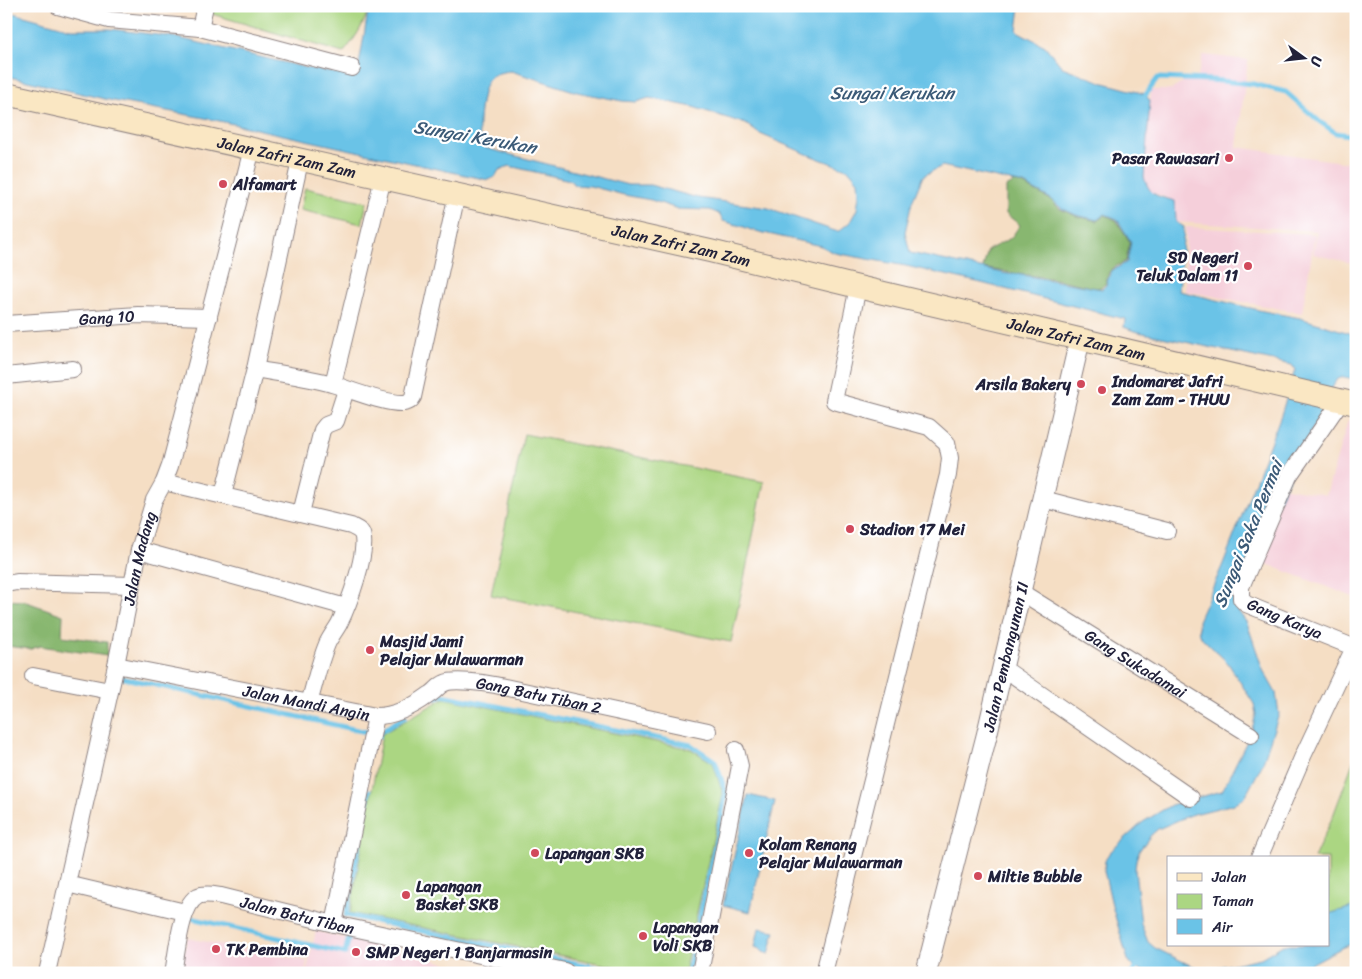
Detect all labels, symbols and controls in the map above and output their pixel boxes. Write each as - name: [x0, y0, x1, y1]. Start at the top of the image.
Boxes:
- north arrow: [1280, 32, 1330, 82]
- text: U: [1303, 54, 1329, 70]
- water label: Sungai Kerukan: [830, 77, 956, 109]
- water label: Sungai Kerukan: [411, 110, 541, 164]
- street label: Jalan Zafri Zam Zam: [214, 127, 359, 187]
- place label: Pasar Rawasari: [1112, 144, 1220, 173]
- marker: Pasar Rawasari: [1223, 152, 1235, 164]
- place label: Alfamart: [232, 170, 297, 199]
- marker: Alfamart: [217, 178, 229, 190]
- street label: Jalan Zafri Zam Zam: [608, 215, 754, 275]
- place label: SD Negeri Teluk Dalam 11: [1136, 243, 1239, 290]
- marker: SD Negeri Teluk Dalam 11: [1242, 260, 1254, 272]
- street label: Gang 10: [78, 301, 136, 334]
- street label: Jalan Zafri Zam Zam: [1003, 308, 1149, 369]
- place label: Indomaret Jafri Zam Zam - THUU: [1111, 367, 1231, 414]
- place label: Arsila Bakery: [975, 370, 1072, 399]
- marker: Arsila Bakery: [1075, 378, 1087, 390]
- marker: Indomaret Jafri Zam Zam - THUU: [1096, 384, 1108, 396]
- water label: Sungai Saka Permai: [1204, 452, 1294, 613]
- street label: Jalan Madang: [114, 508, 165, 609]
- place label: Stadion 17 Mei: [859, 515, 966, 544]
- marker: Stadion 17 Mei: [844, 523, 856, 535]
- street label: Jalan Pembangunan II: [974, 579, 1037, 736]
- street label: Gang Karya: [1243, 590, 1327, 647]
- street label: Gang Sukadamai: [1079, 621, 1193, 707]
- place label: Masjid Jami Pelajar Mulawarman: [379, 627, 524, 674]
- marker: Masjid Jami Pelajar Mulawarman: [364, 644, 376, 656]
- street label: Gang Batu Tiban 2: [474, 668, 604, 723]
- street label: Jalan Mandi Angin: [239, 676, 373, 730]
- place label: Kolam Renang Pelajar Mulawarman: [758, 830, 903, 877]
- place label: Lapangan SKB: [545, 839, 644, 868]
- marker: Lapangan SKB: [529, 847, 541, 859]
- marker: Kolam Renang Pelajar Mulawarman: [743, 847, 755, 859]
- legend: [1167, 856, 1330, 946]
- place label: Miltie Bubble: [987, 862, 1083, 891]
- text: Jalan: [1211, 864, 1246, 890]
- marker: Miltie Bubble: [972, 870, 984, 882]
- place label: Lapangan Basket SKB: [416, 872, 499, 919]
- street label: Jalan Batu Tiban: [236, 887, 357, 943]
- text: Taman: [1212, 888, 1254, 914]
- marker: Lapangan Basket SKB: [400, 889, 412, 901]
- place label: Lapangan Voli SKB: [653, 913, 719, 960]
- text: Air: [1211, 914, 1233, 940]
- marker: Lapangan Voli SKB: [637, 930, 649, 942]
- place label: TK Pembina: [226, 935, 309, 964]
- place label: SMP Negeri 1 Banjarmasin: [365, 938, 552, 967]
- marker: TK Pembina: [210, 943, 222, 955]
- marker: SMP Negeri 1 Banjarmasin: [350, 946, 362, 958]

